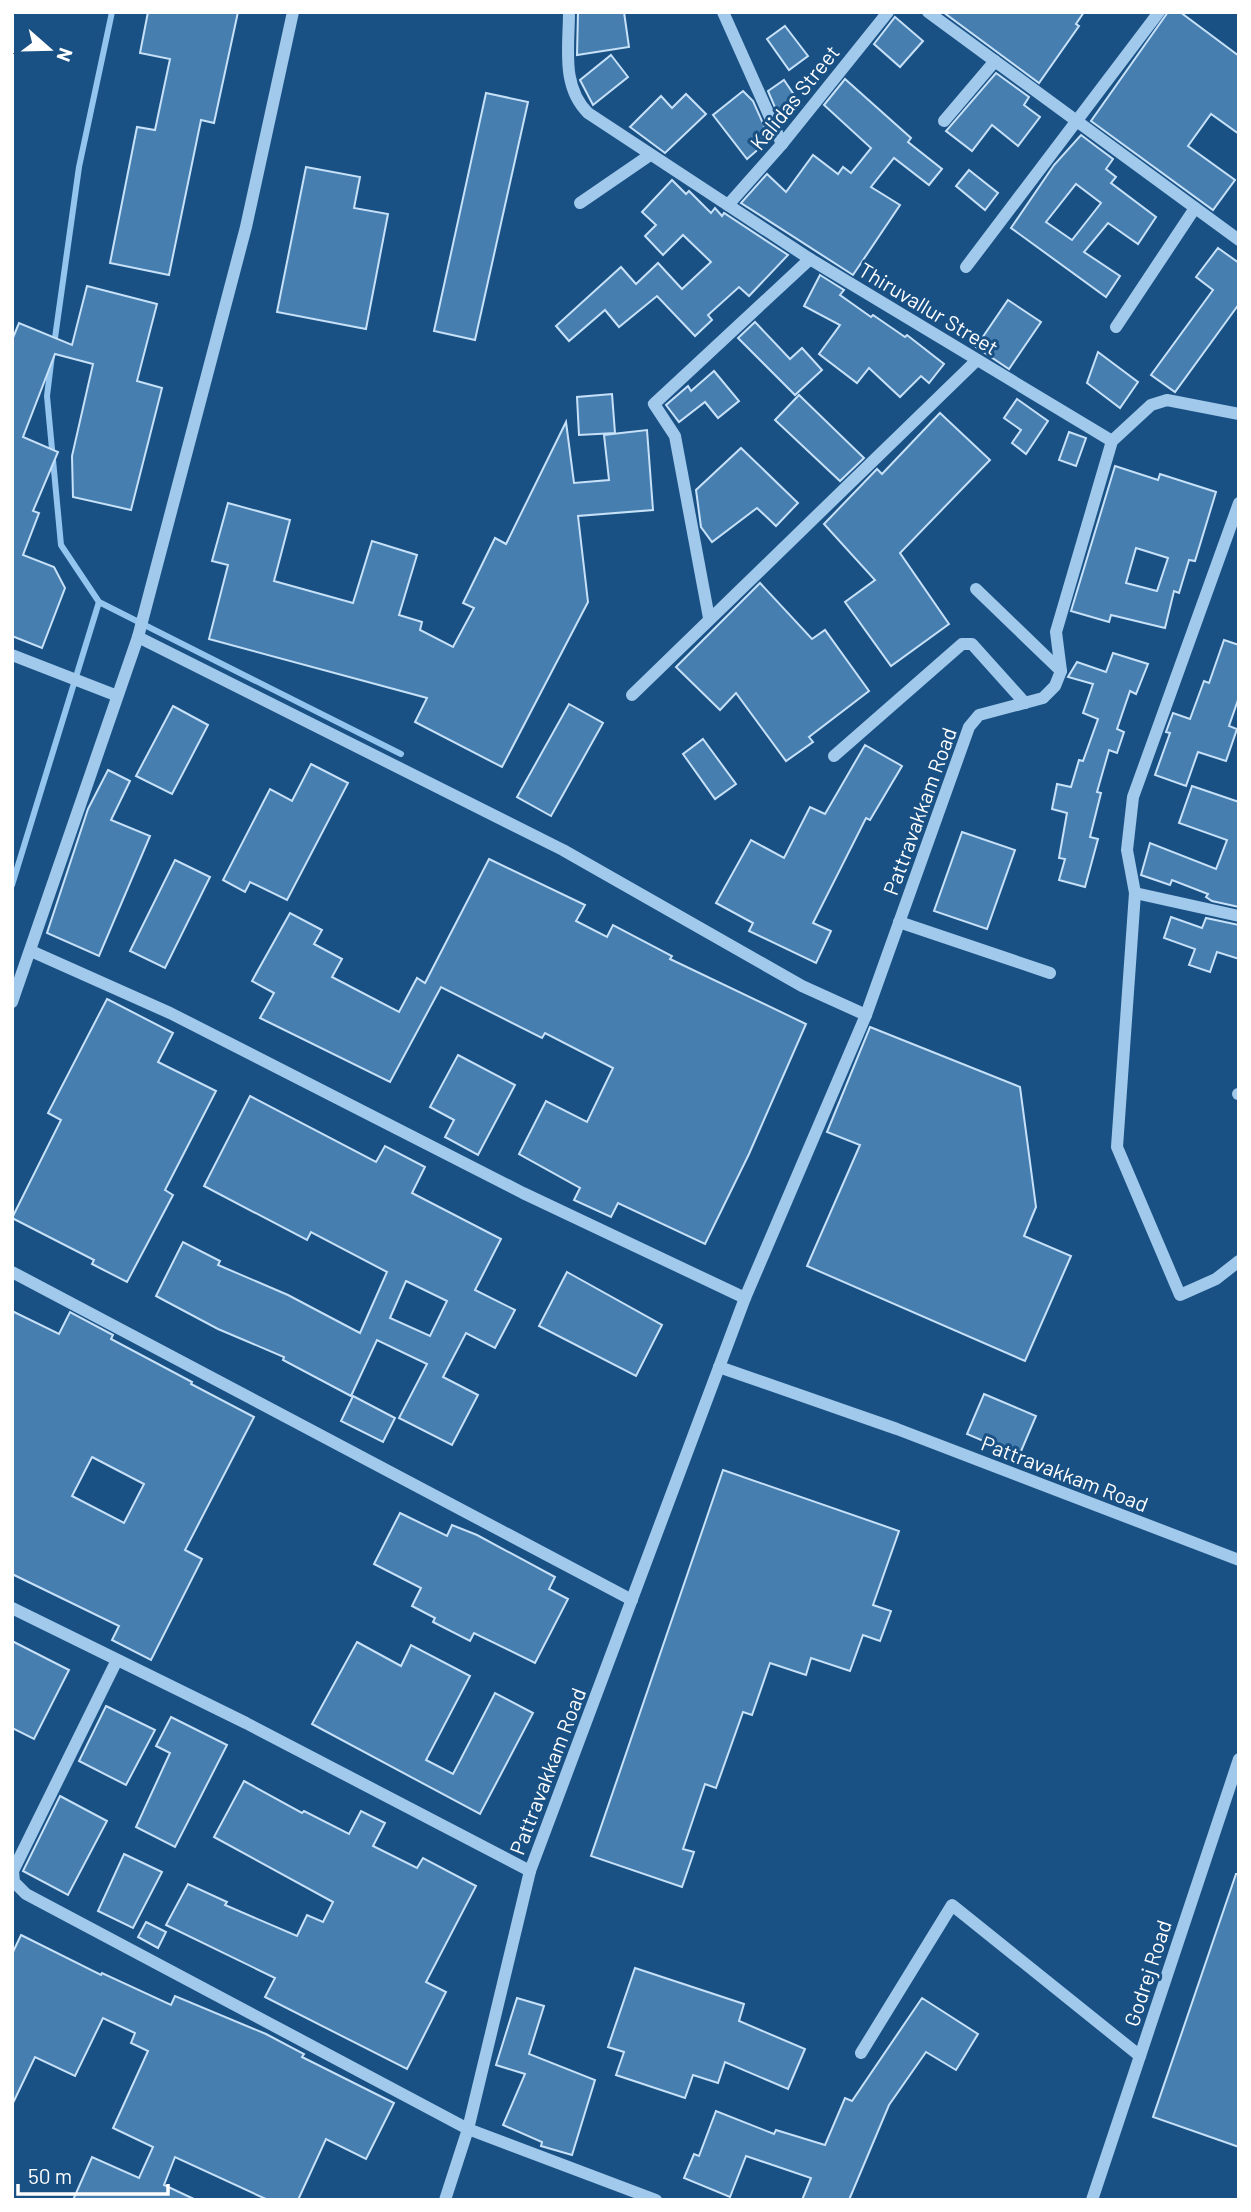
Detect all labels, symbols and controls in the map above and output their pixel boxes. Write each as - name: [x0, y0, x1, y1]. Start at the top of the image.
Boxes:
- north arrow: [14, 14, 84, 84]
- street label: Kalidas Street: [744, 40, 844, 154]
- text: N: [52, 45, 78, 65]
- street label: Thiruvallur Street: [855, 257, 1003, 359]
- street label: Pattravakkam Road: [877, 724, 961, 898]
- street label: Pattravakkam Road: [978, 1430, 1152, 1516]
- street label: Pattravakkam Road: [504, 1684, 590, 1858]
- street label: Godrej Road: [1118, 1917, 1176, 2029]
- scale bar: [18, 2152, 168, 2196]
- text: 50 m: [28, 2163, 72, 2188]

